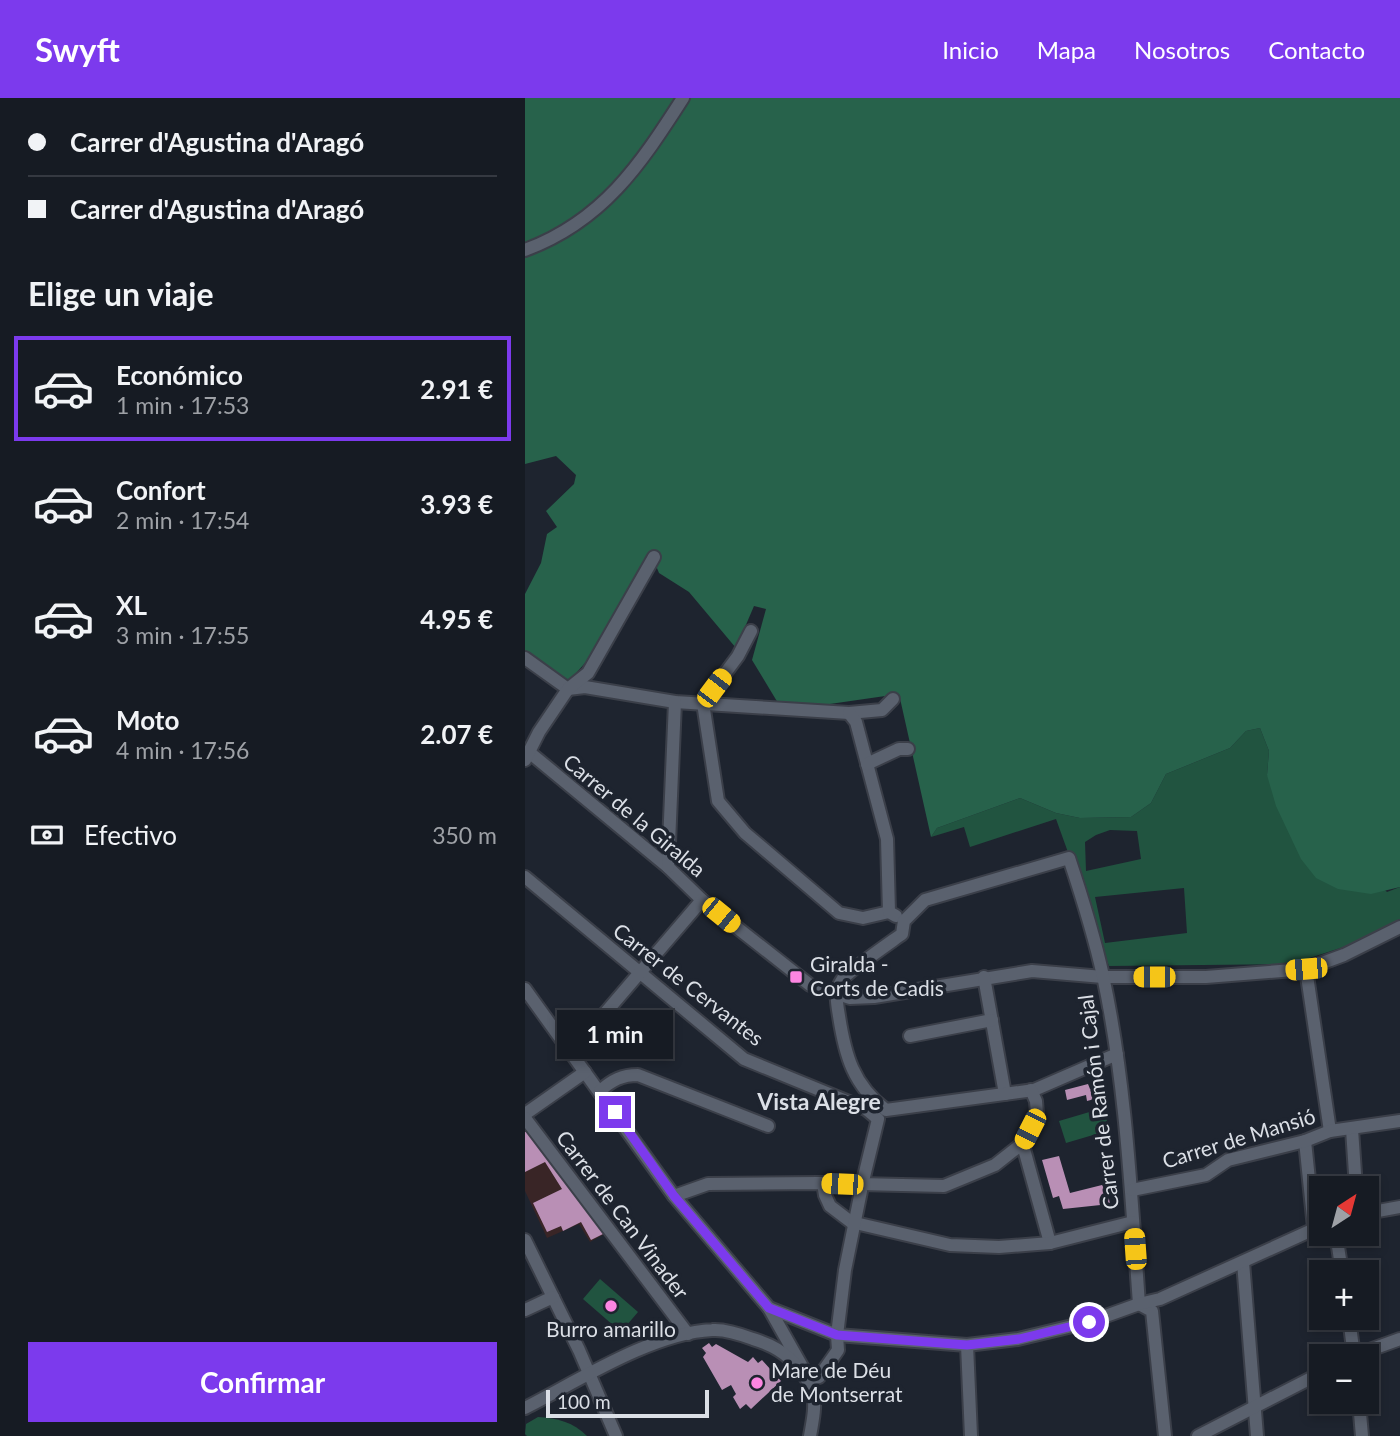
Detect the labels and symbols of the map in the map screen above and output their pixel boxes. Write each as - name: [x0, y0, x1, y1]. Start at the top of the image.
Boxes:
- car: [693, 665, 736, 711]
- street label: Carrer de la Giralda: [559, 748, 711, 881]
- car: [699, 894, 744, 936]
- street label: Carrer de Cervantes: [609, 917, 769, 1050]
- place label: Giralda - Corts de Cadis: [810, 951, 944, 1000]
- car: [1285, 957, 1328, 981]
- car: [1134, 967, 1176, 988]
- marker: Giralda - Corts de Cadis: [788, 969, 804, 985]
- street label: Carrer de Ramón i Cajal: [1072, 993, 1123, 1211]
- callout: 1 min: [557, 1010, 673, 1060]
- district label: Vista Alegre: [756, 1087, 881, 1115]
- route end: [599, 1096, 631, 1128]
- street label: Carrer de Mansió: [1159, 1102, 1318, 1173]
- car: [1012, 1106, 1049, 1152]
- street label: Carrer de Can Vinader: [552, 1125, 695, 1303]
- car: [821, 1173, 864, 1195]
- north arrow: [1309, 1176, 1379, 1246]
- car: [1124, 1227, 1147, 1271]
- marker: Burro amarillo: [603, 1298, 619, 1314]
- route start: [1073, 1306, 1105, 1338]
- place label: Burro amarillo: [546, 1316, 676, 1341]
- place label: Mare de Déu de Montserrat: [771, 1357, 903, 1406]
- marker: Mare de Déu de Montserrat: [749, 1375, 765, 1391]
- scale bar: [546, 1387, 709, 1419]

